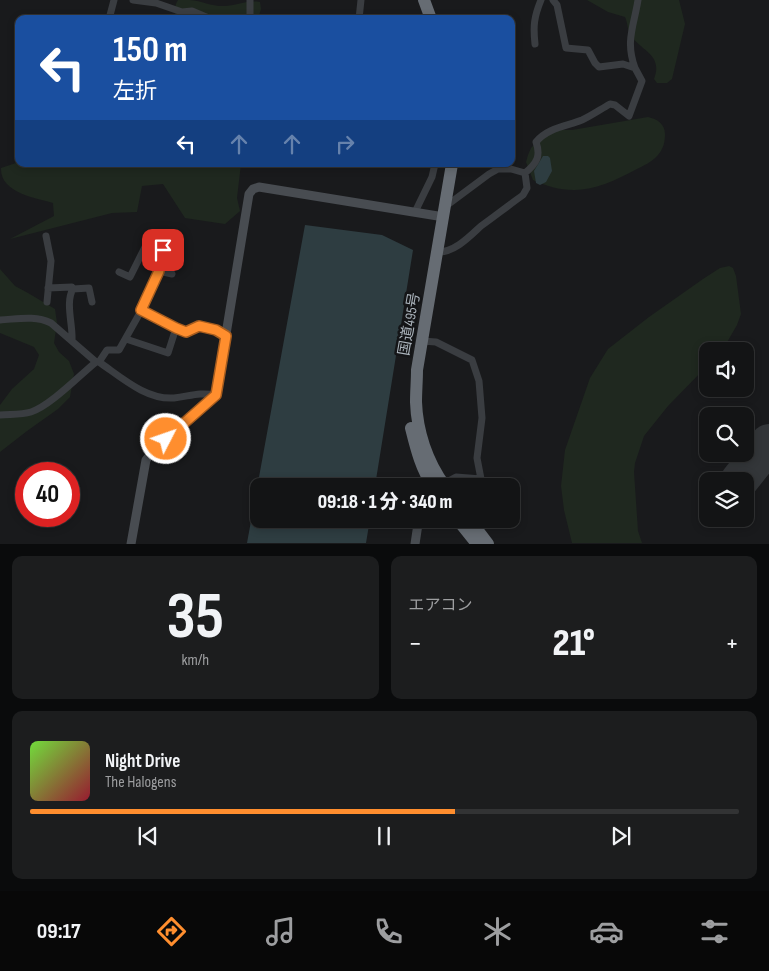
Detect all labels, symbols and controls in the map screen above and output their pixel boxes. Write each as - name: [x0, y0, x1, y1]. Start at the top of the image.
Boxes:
- text: 150 m: [113, 29, 187, 72]
- icon: left: [30, 35, 95, 100]
- text: 左折: [113, 78, 157, 105]
- icon: left: [172, 130, 200, 158]
- icon: ahead: [225, 130, 253, 158]
- icon: ahead: [278, 130, 306, 158]
- icon: right: [331, 130, 359, 158]
- pin: [142, 229, 184, 271]
- icon: arrive: [149, 236, 177, 264]
- street label: 国道495号: [395, 291, 424, 357]
- map controls: [699, 342, 754, 527]
- button: sound: [699, 342, 754, 397]
- button: search: [699, 407, 754, 462]
- position arrow: [139, 412, 191, 464]
- speed limit sign: 40: [15, 462, 80, 527]
- button: layers: [699, 472, 754, 527]
- text: 09:18 · 1 分 · 340 m: [318, 491, 452, 514]
- text: 35: [166, 579, 224, 657]
- text: エアコン: [409, 596, 473, 615]
- text: 21°: [553, 621, 595, 666]
- text: −: [409, 627, 422, 660]
- text: +: [725, 627, 739, 660]
- text: km/h: [181, 651, 209, 670]
- text: Night Drive: [105, 750, 180, 773]
- text: The Halogens: [105, 773, 176, 792]
- icon: previous: [134, 822, 162, 850]
- icon: pause: [370, 822, 398, 850]
- icon: next: [607, 822, 635, 850]
- icon: directions: [154, 914, 189, 949]
- icon: music: [263, 914, 298, 949]
- icon: phone: [371, 914, 406, 949]
- icon: climate: [480, 914, 515, 949]
- icon: car: [589, 914, 624, 949]
- icon: filters: [697, 914, 732, 949]
- text: 09:17: [37, 918, 81, 945]

